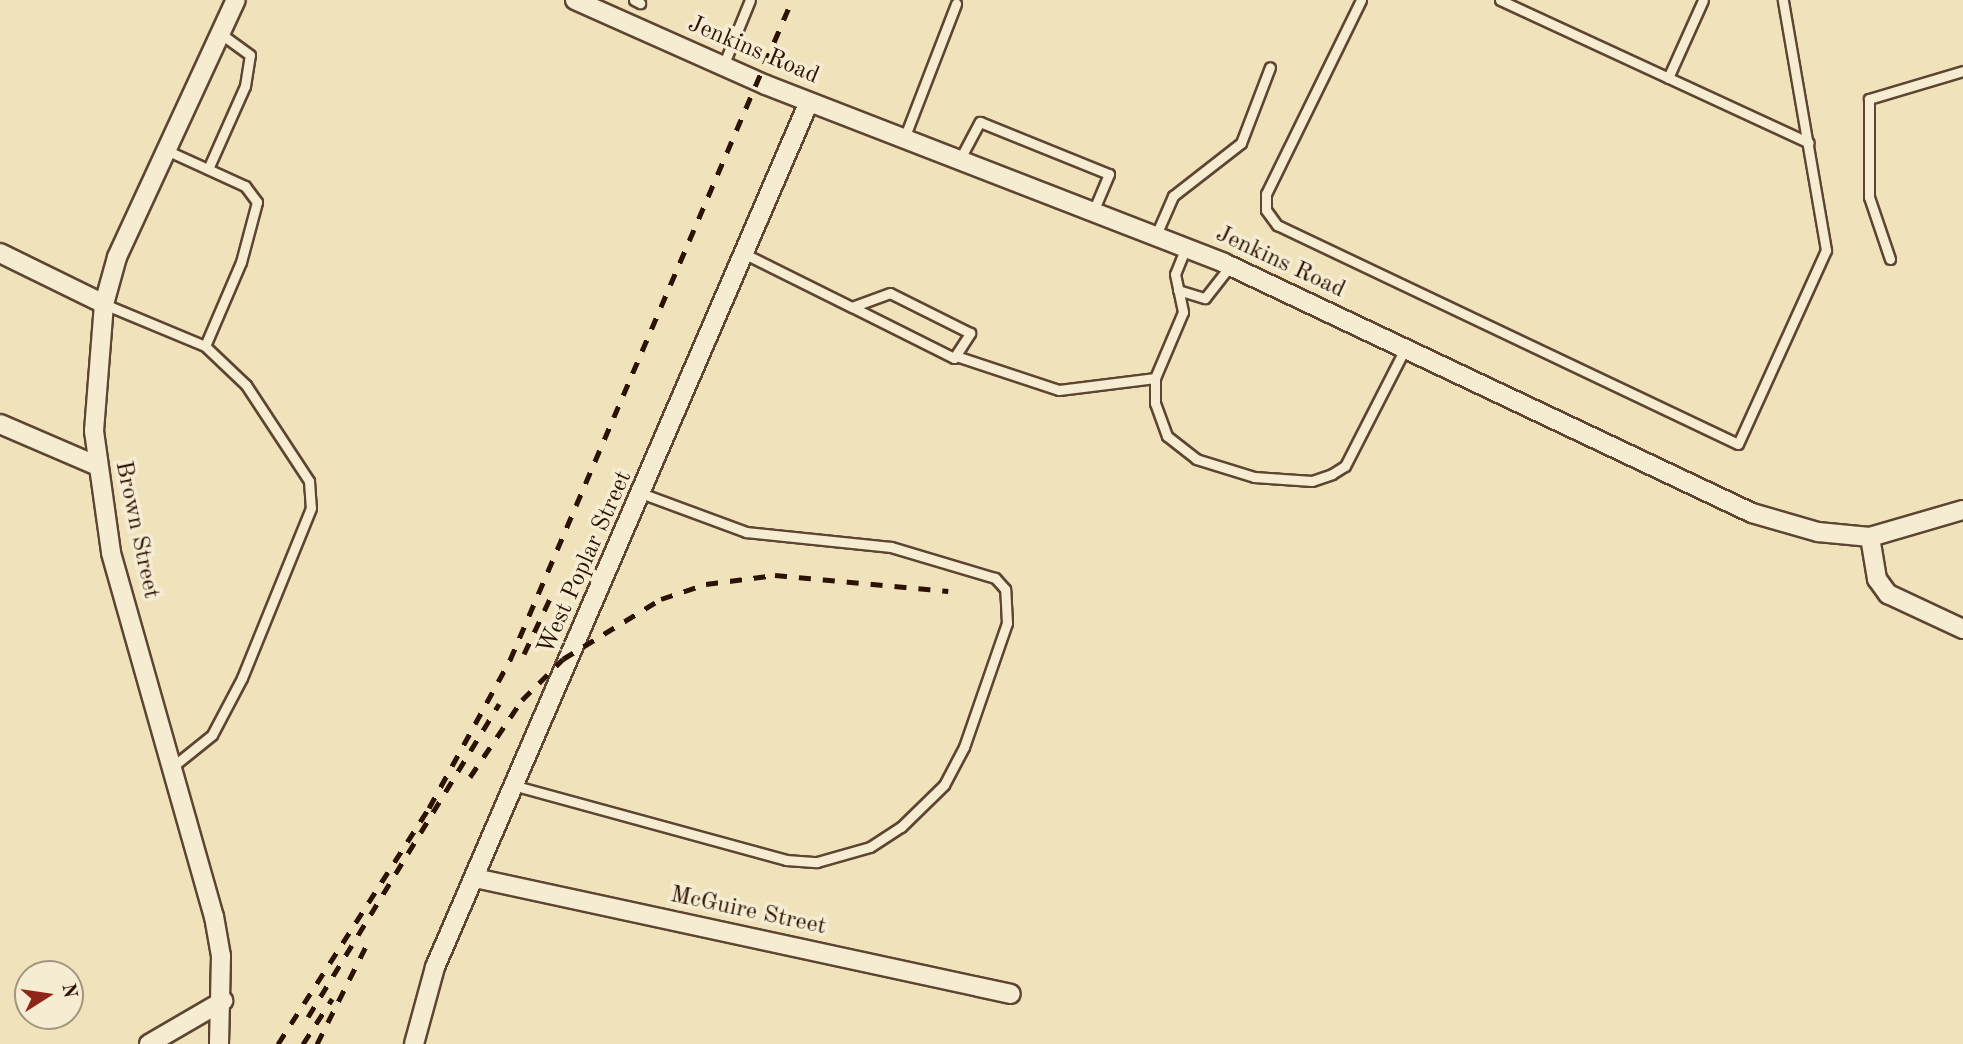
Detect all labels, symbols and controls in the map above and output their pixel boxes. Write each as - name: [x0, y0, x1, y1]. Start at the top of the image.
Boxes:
- street label: Jenkins Road: [683, 10, 823, 92]
- street label: Jenkins Road: [1211, 220, 1349, 306]
- street label: Brown Street: [107, 459, 165, 601]
- street label: West Poplar Street: [533, 467, 639, 659]
- street label: McGuire Street: [668, 881, 828, 943]
- north arrow: [14, 960, 84, 1030]
- text: N: [57, 982, 79, 1000]

